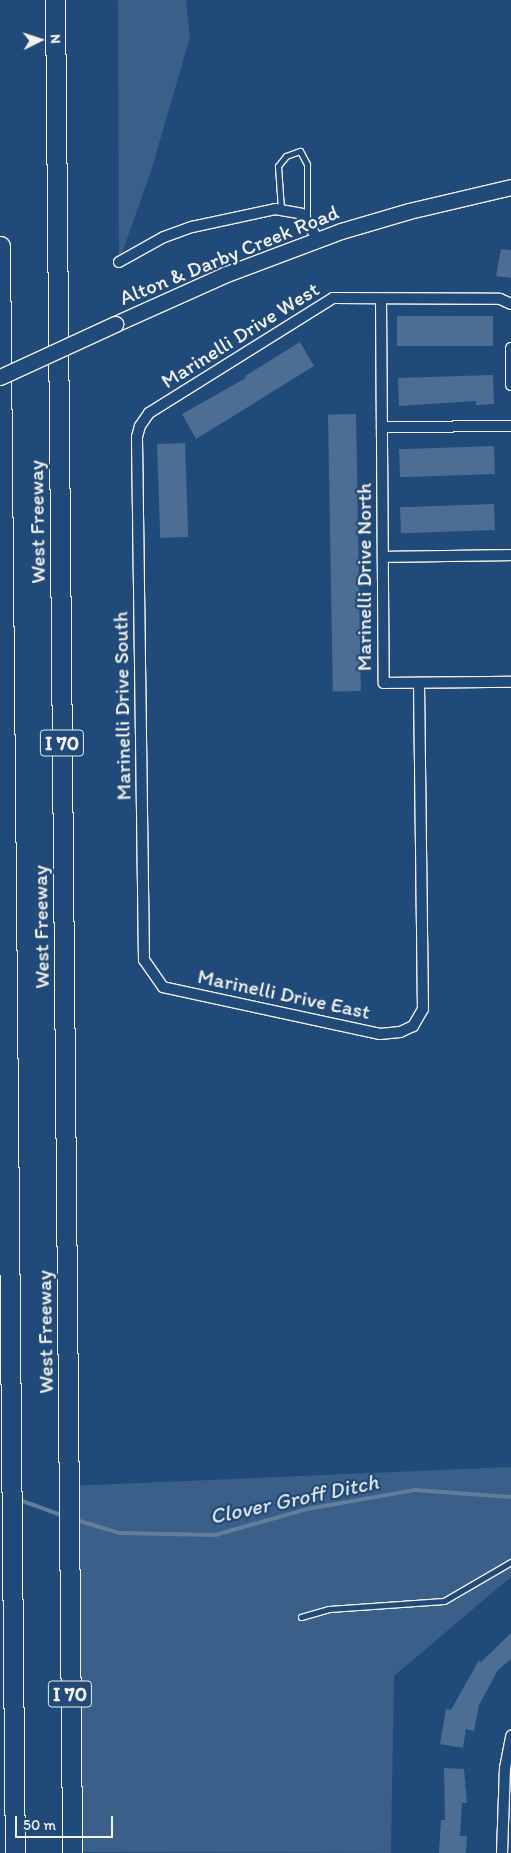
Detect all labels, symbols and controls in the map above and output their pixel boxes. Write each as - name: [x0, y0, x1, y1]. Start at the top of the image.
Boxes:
- north arrow: [15, 15, 65, 65]
- text: N: [47, 34, 64, 44]
- street label: Alton & Darby Creek Road: [116, 199, 342, 311]
- street label: Marinelli Drive West: [157, 276, 323, 394]
- street label: West Freeway: [23, 460, 51, 584]
- street label: Marinelli Drive North: [351, 483, 377, 671]
- street label: Marinelli Drive South: [108, 611, 136, 801]
- road number: I 70: [40, 726, 84, 760]
- street label: West Freeway: [27, 865, 55, 989]
- street label: Marinelli Drive East: [195, 963, 373, 1025]
- street label: West Freeway: [31, 1270, 59, 1394]
- water label: Clover Groff Ditch: [207, 1468, 381, 1530]
- road number: I 70: [48, 1676, 92, 1712]
- scale bar: [18, 1806, 115, 1838]
- text: 50 m: [23, 1816, 56, 1834]

